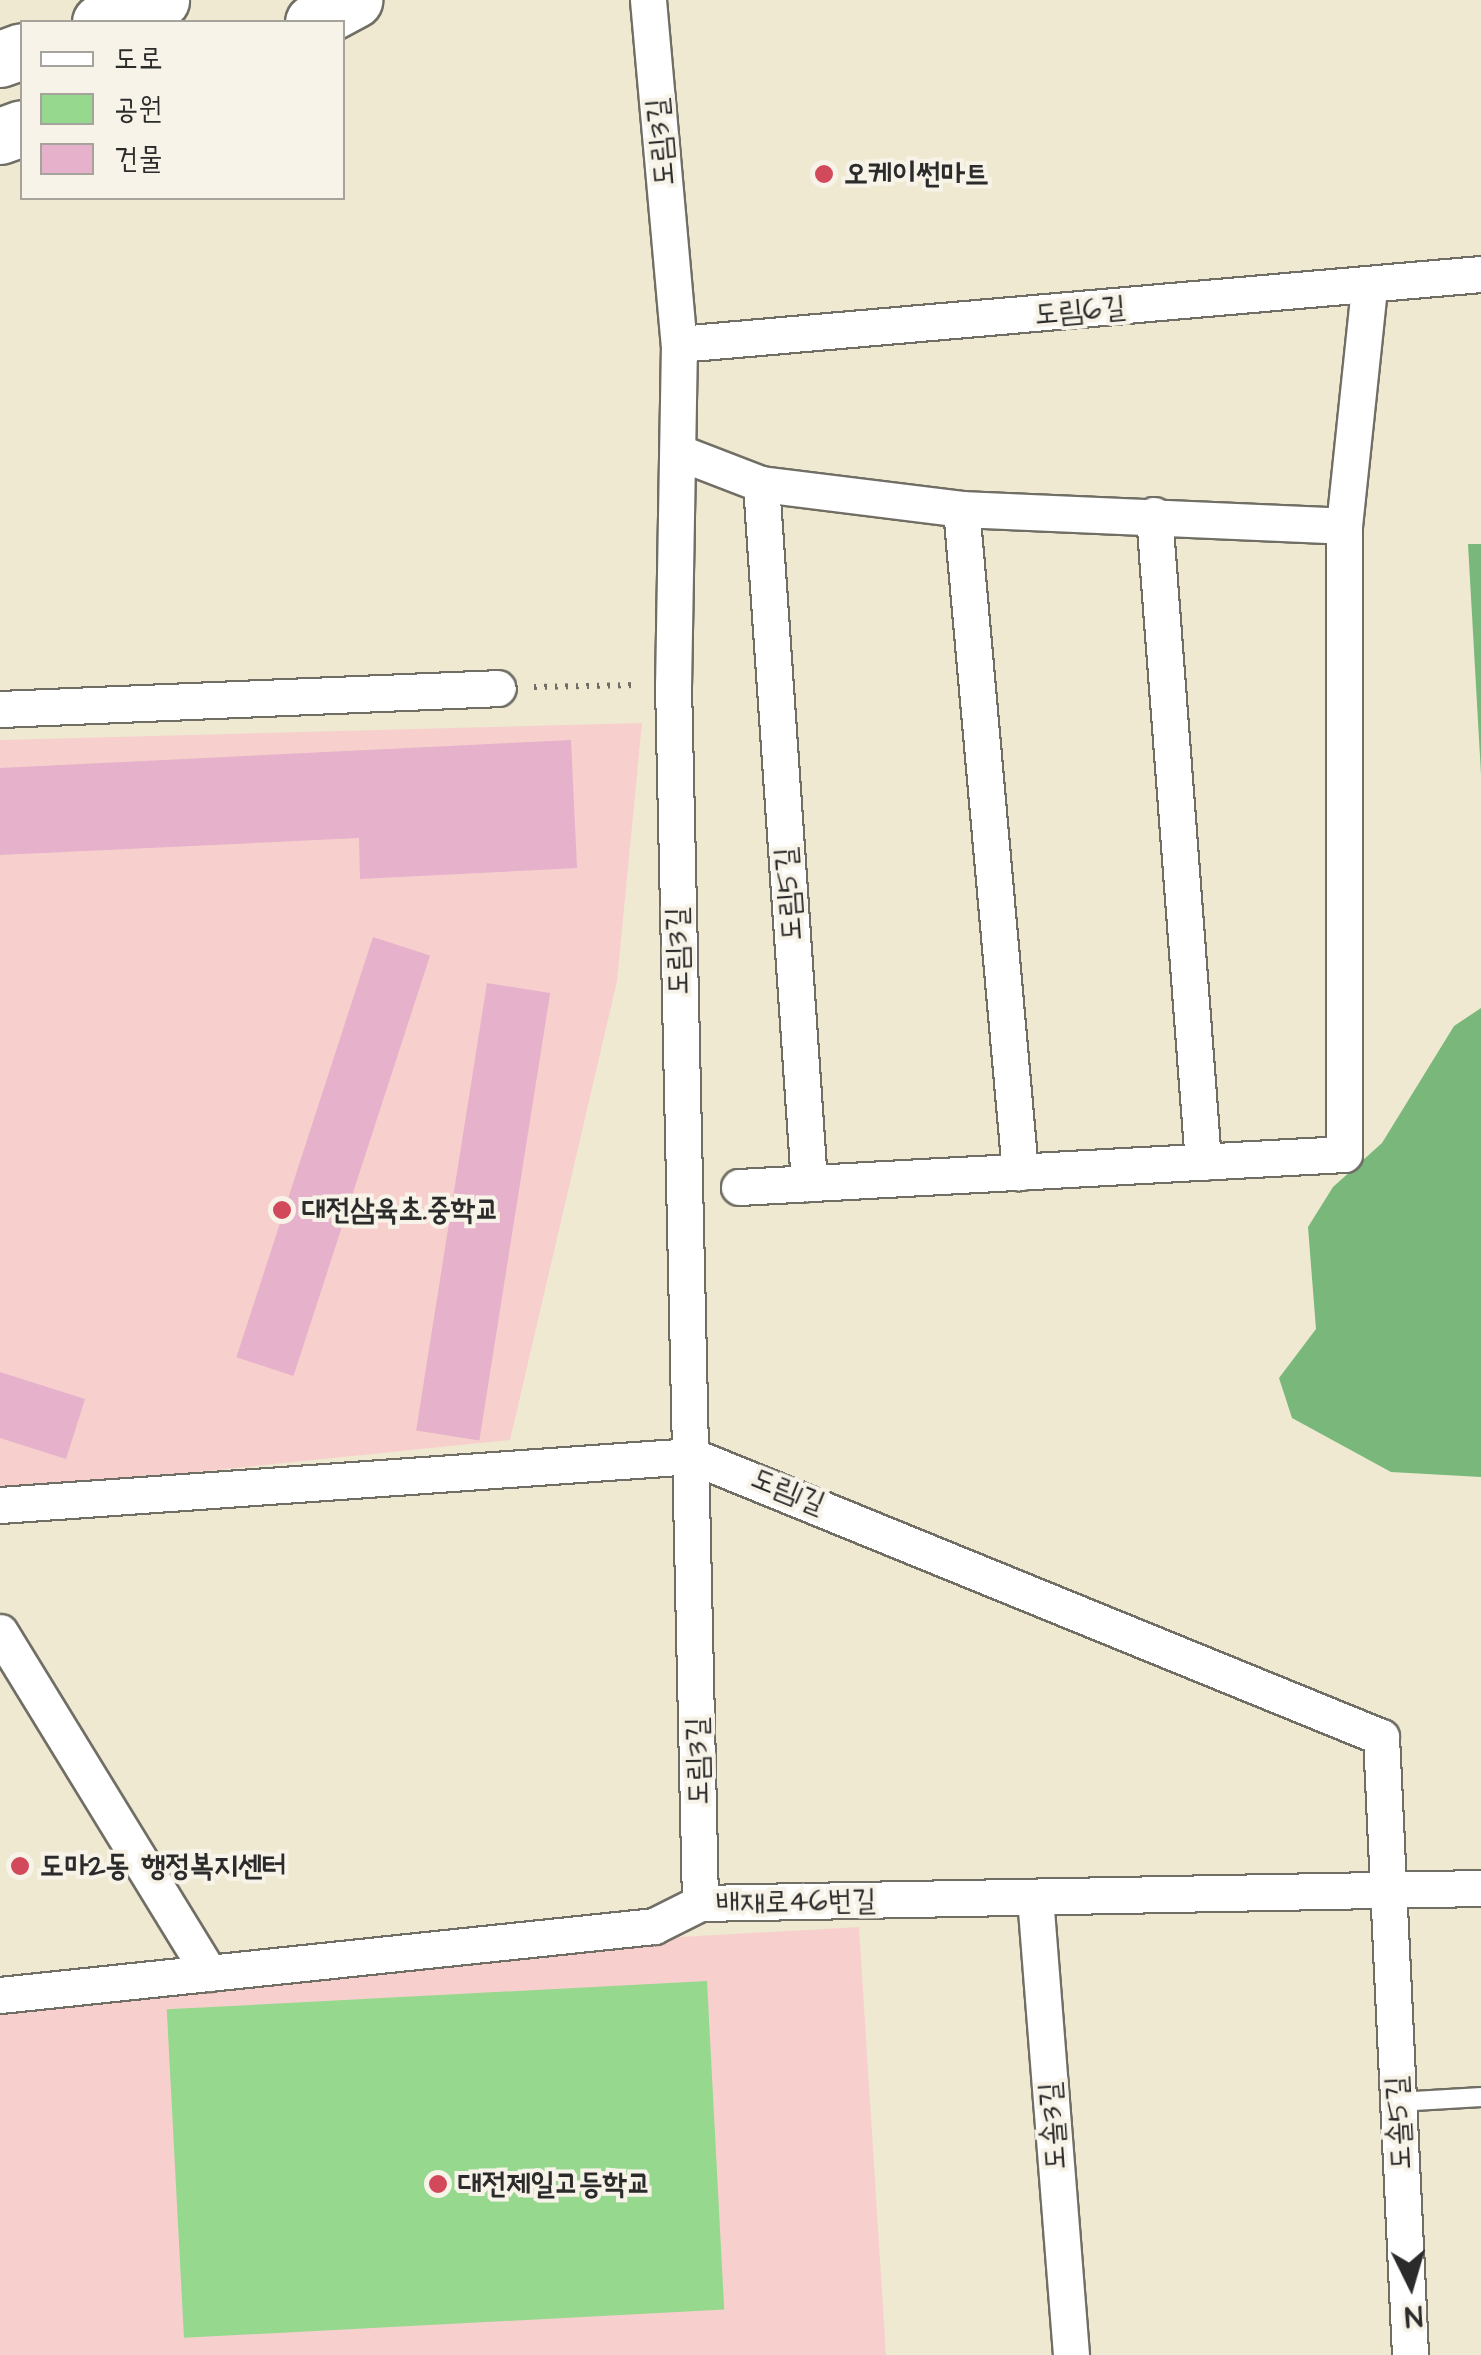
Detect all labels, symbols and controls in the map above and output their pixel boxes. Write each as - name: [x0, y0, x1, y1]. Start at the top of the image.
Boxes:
- legend: [20, 20, 345, 200]
- text: 도로: [114, 38, 162, 80]
- text: 공원: [114, 88, 162, 130]
- street label: 도림3길: [639, 97, 683, 187]
- text: 건물: [114, 138, 162, 180]
- place label: 오케이썬마트: [844, 156, 989, 192]
- marker: 오케이썬마트: [813, 163, 835, 185]
- street label: 도림6길: [1033, 289, 1127, 333]
- street label: 도림5길: [768, 846, 810, 942]
- street label: 도림3길: [659, 907, 697, 995]
- place label: 대전삼육초.중학교: [302, 1192, 499, 1228]
- marker: 대전삼육초.중학교: [271, 1199, 293, 1221]
- street label: 도림1길: [746, 1460, 830, 1522]
- street label: 도림3길: [679, 1717, 717, 1805]
- place label: 도마2동 행정복지센터: [40, 1848, 286, 1884]
- marker: 도마2동 행정복지센터: [9, 1855, 31, 1877]
- street label: 배재로46번길: [716, 1883, 876, 1921]
- street label: 도솔5길: [1379, 2075, 1419, 2171]
- street label: 도솔3길: [1032, 2081, 1074, 2171]
- place label: 대전제일고등학교: [458, 2166, 651, 2202]
- marker: 대전제일고등학교: [427, 2173, 449, 2195]
- north arrow: [1361, 2235, 1461, 2335]
- text: N: [1403, 2295, 1424, 2336]

